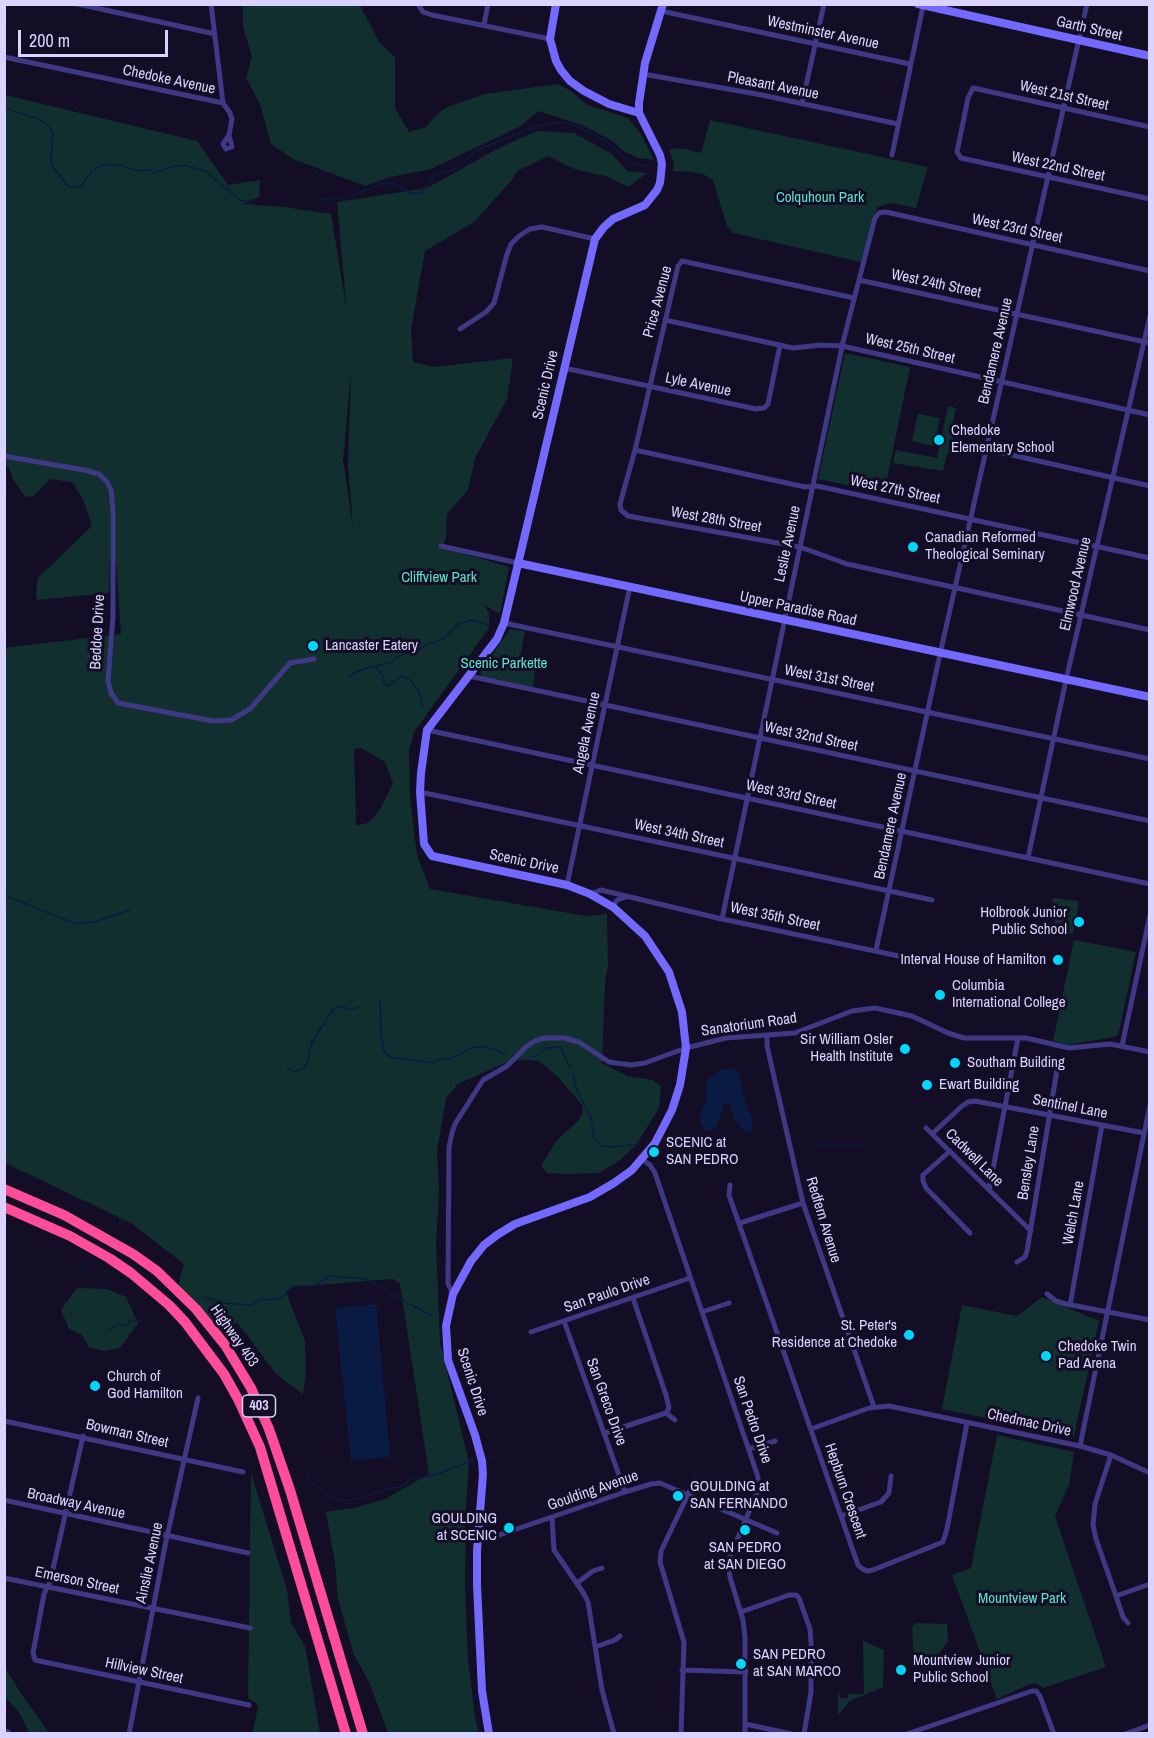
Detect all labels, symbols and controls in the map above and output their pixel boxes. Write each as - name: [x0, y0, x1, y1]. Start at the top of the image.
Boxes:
- street label: Westminster Avenue: [765, 12, 881, 54]
- street label: Garth Street: [1054, 13, 1124, 45]
- scale bar: [21, 18, 171, 56]
- text: 200 m: [29, 28, 70, 53]
- street label: Chedoke Avenue: [121, 61, 217, 99]
- street label: Pleasant Avenue: [726, 68, 820, 104]
- street label: West 21st Street: [1018, 77, 1110, 115]
- street label: West 22nd Street: [1010, 148, 1106, 186]
- park label: Colquhoun Park: [776, 189, 864, 207]
- street label: West 23rd Street: [970, 211, 1064, 247]
- street label: Price Avenue: [640, 264, 676, 340]
- street label: West 24th Street: [889, 266, 983, 302]
- street label: Bendamere Avenue: [975, 296, 1017, 406]
- street label: West 25th Street: [863, 330, 957, 368]
- street label: Scenic Drive: [529, 349, 563, 421]
- street label: Lyle Avenue: [663, 369, 733, 401]
- place label: Chedoke Elementary School: [951, 422, 1054, 457]
- marker: Chedoke Elementary School: [932, 433, 946, 447]
- street label: West 27th Street: [848, 472, 942, 508]
- street label: West 28th Street: [669, 503, 763, 537]
- street label: Leslie Avenue: [771, 504, 805, 584]
- place label: Canadian Reformed Theological Seminary: [925, 529, 1045, 564]
- street label: Elmwood Avenue: [1056, 535, 1096, 633]
- marker: Canadian Reformed Theological Seminary: [906, 540, 920, 554]
- park label: Cliffview Park: [401, 569, 477, 587]
- street label: Upper Paradise Road: [738, 588, 858, 630]
- street label: Beddoe Drive: [87, 594, 109, 670]
- place label: Lancaster Eatery: [325, 637, 418, 655]
- marker: Lancaster Eatery: [306, 639, 320, 653]
- park label: Scenic Parkette: [461, 655, 547, 673]
- street label: West 31st Street: [783, 662, 875, 696]
- street label: Angela Avenue: [570, 690, 604, 776]
- street label: West 32nd Street: [763, 718, 859, 756]
- street label: Bendamere Avenue: [871, 771, 911, 881]
- street label: West 33rd Street: [744, 777, 838, 813]
- street label: West 34th Street: [632, 816, 726, 852]
- street label: Scenic Drive: [488, 846, 560, 878]
- street label: West 35th Street: [728, 899, 822, 935]
- place label: Holbrook Junior Public School: [980, 904, 1067, 939]
- marker: Holbrook Junior Public School: [1072, 915, 1086, 929]
- place label: Interval House of Hamilton: [900, 951, 1046, 969]
- marker: Interval House of Hamilton: [1051, 953, 1065, 967]
- place label: Columbia International College: [952, 977, 1066, 1012]
- marker: Columbia International College: [933, 988, 947, 1002]
- street label: Sanatorium Road: [700, 1009, 798, 1041]
- place label: Sir William Osler Health Institute: [800, 1031, 893, 1066]
- marker: Sir William Osler Health Institute: [898, 1042, 912, 1056]
- place label: Southam Building: [967, 1054, 1065, 1072]
- marker: Southam Building: [948, 1056, 962, 1070]
- place label: Ewart Building: [939, 1076, 1019, 1094]
- marker: Ewart Building: [920, 1078, 934, 1092]
- street label: Sentinel Lane: [1031, 1091, 1109, 1123]
- street label: Cadwell Lane: [941, 1125, 1007, 1191]
- street label: Bensley Lane: [1014, 1125, 1044, 1201]
- place label: SCENIC at SAN PEDRO: [666, 1134, 738, 1169]
- marker: SCENIC at SAN PEDRO: [647, 1145, 661, 1159]
- street label: Redfern Avenue: [801, 1175, 845, 1265]
- street label: Welch Lane: [1060, 1180, 1088, 1246]
- street label: San Paulo Drive: [562, 1271, 652, 1317]
- street label: Highway 403: [206, 1301, 262, 1371]
- place label: St. Peter's Residence at Chedoke: [772, 1317, 897, 1352]
- marker: St. Peter's Residence at Chedoke: [902, 1328, 916, 1342]
- place label: Chedoke Twin Pad Arena: [1058, 1338, 1137, 1373]
- street label: Scenic Drive: [453, 1346, 491, 1418]
- marker: Chedoke Twin Pad Arena: [1039, 1349, 1053, 1363]
- street label: San Greco Drive: [582, 1356, 630, 1448]
- place label: Church of God Hamilton: [107, 1368, 183, 1403]
- street label: San Pedro Drive: [729, 1374, 775, 1466]
- marker: Church of God Hamilton: [88, 1379, 102, 1393]
- road number: 403: [242, 1395, 276, 1417]
- street label: Chedmac Drive: [985, 1405, 1073, 1441]
- street label: Bowman Street: [84, 1416, 170, 1452]
- street label: Hepburn Crescent: [820, 1441, 870, 1541]
- street label: Goulding Avenue: [545, 1467, 641, 1515]
- place label: GOULDING at SAN FERNANDO: [690, 1478, 788, 1513]
- street label: Broadway Avenue: [25, 1485, 127, 1523]
- marker: GOULDING at SAN FERNANDO: [671, 1489, 685, 1503]
- place label: GOULDING at SCENIC: [431, 1510, 497, 1545]
- street label: Ainslie Avenue: [133, 1521, 167, 1605]
- marker: GOULDING at SCENIC: [502, 1521, 516, 1535]
- marker: SAN PEDRO at SAN DIEGO: [738, 1523, 752, 1537]
- place label: SAN PEDRO at SAN DIEGO: [704, 1539, 786, 1574]
- street label: Emerson Street: [33, 1563, 121, 1599]
- park label: Mountview Park: [978, 1590, 1066, 1608]
- place label: SAN PEDRO at SAN MARCO: [753, 1646, 841, 1681]
- place label: Mountview Junior Public School: [913, 1652, 1010, 1687]
- street label: Hillview Street: [103, 1654, 185, 1688]
- marker: SAN PEDRO at SAN MARCO: [734, 1657, 748, 1671]
- marker: Mountview Junior Public School: [894, 1663, 908, 1677]

